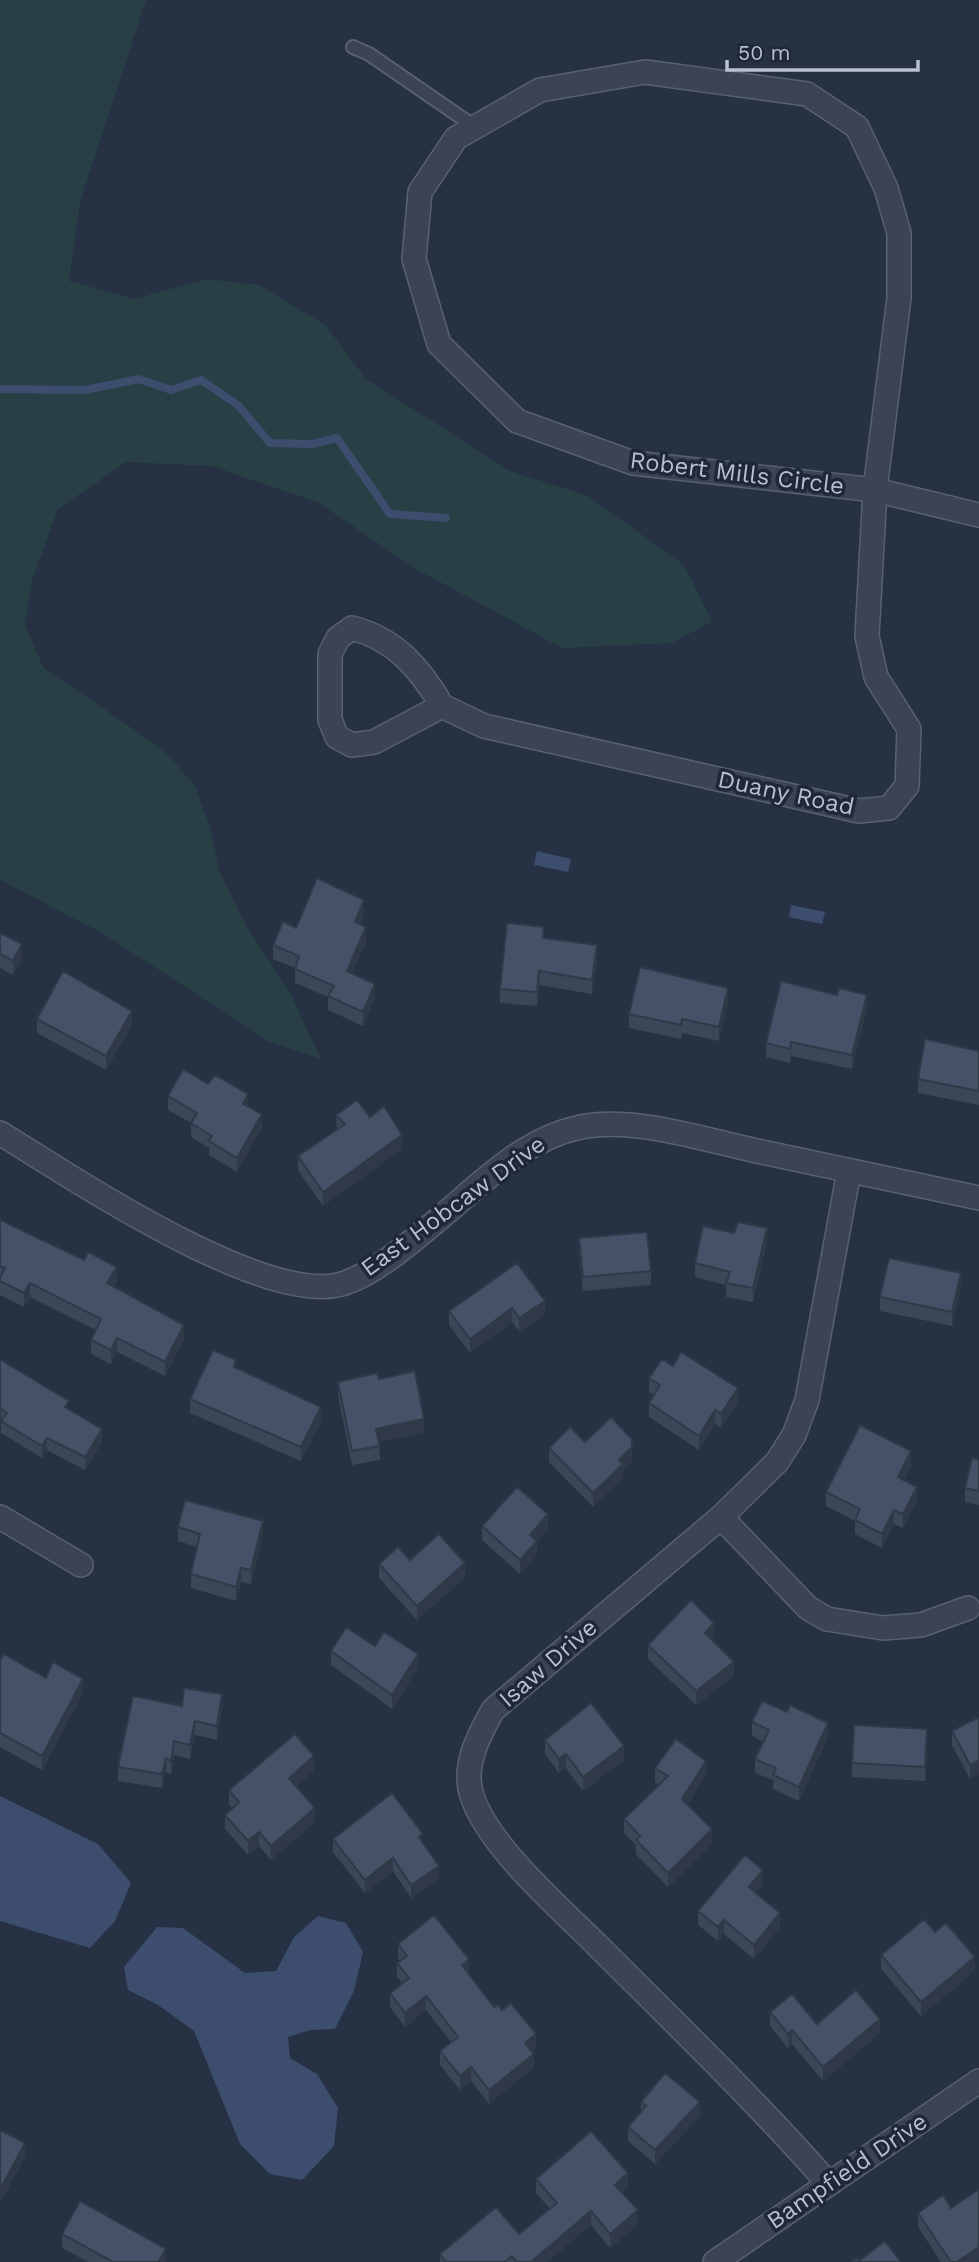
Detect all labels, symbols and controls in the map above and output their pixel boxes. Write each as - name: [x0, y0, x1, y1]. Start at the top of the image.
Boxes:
- scale bar: [727, 28, 918, 72]
- text: 50 m: [738, 40, 790, 65]
- street label: Robert Mills Circle: [628, 446, 846, 500]
- street label: Duany Road: [715, 765, 857, 821]
- street label: East Hobcaw Drive: [355, 1130, 551, 1282]
- street label: Isaw Drive: [493, 1613, 603, 1713]
- street label: Bampfield Drive: [762, 2107, 932, 2235]

